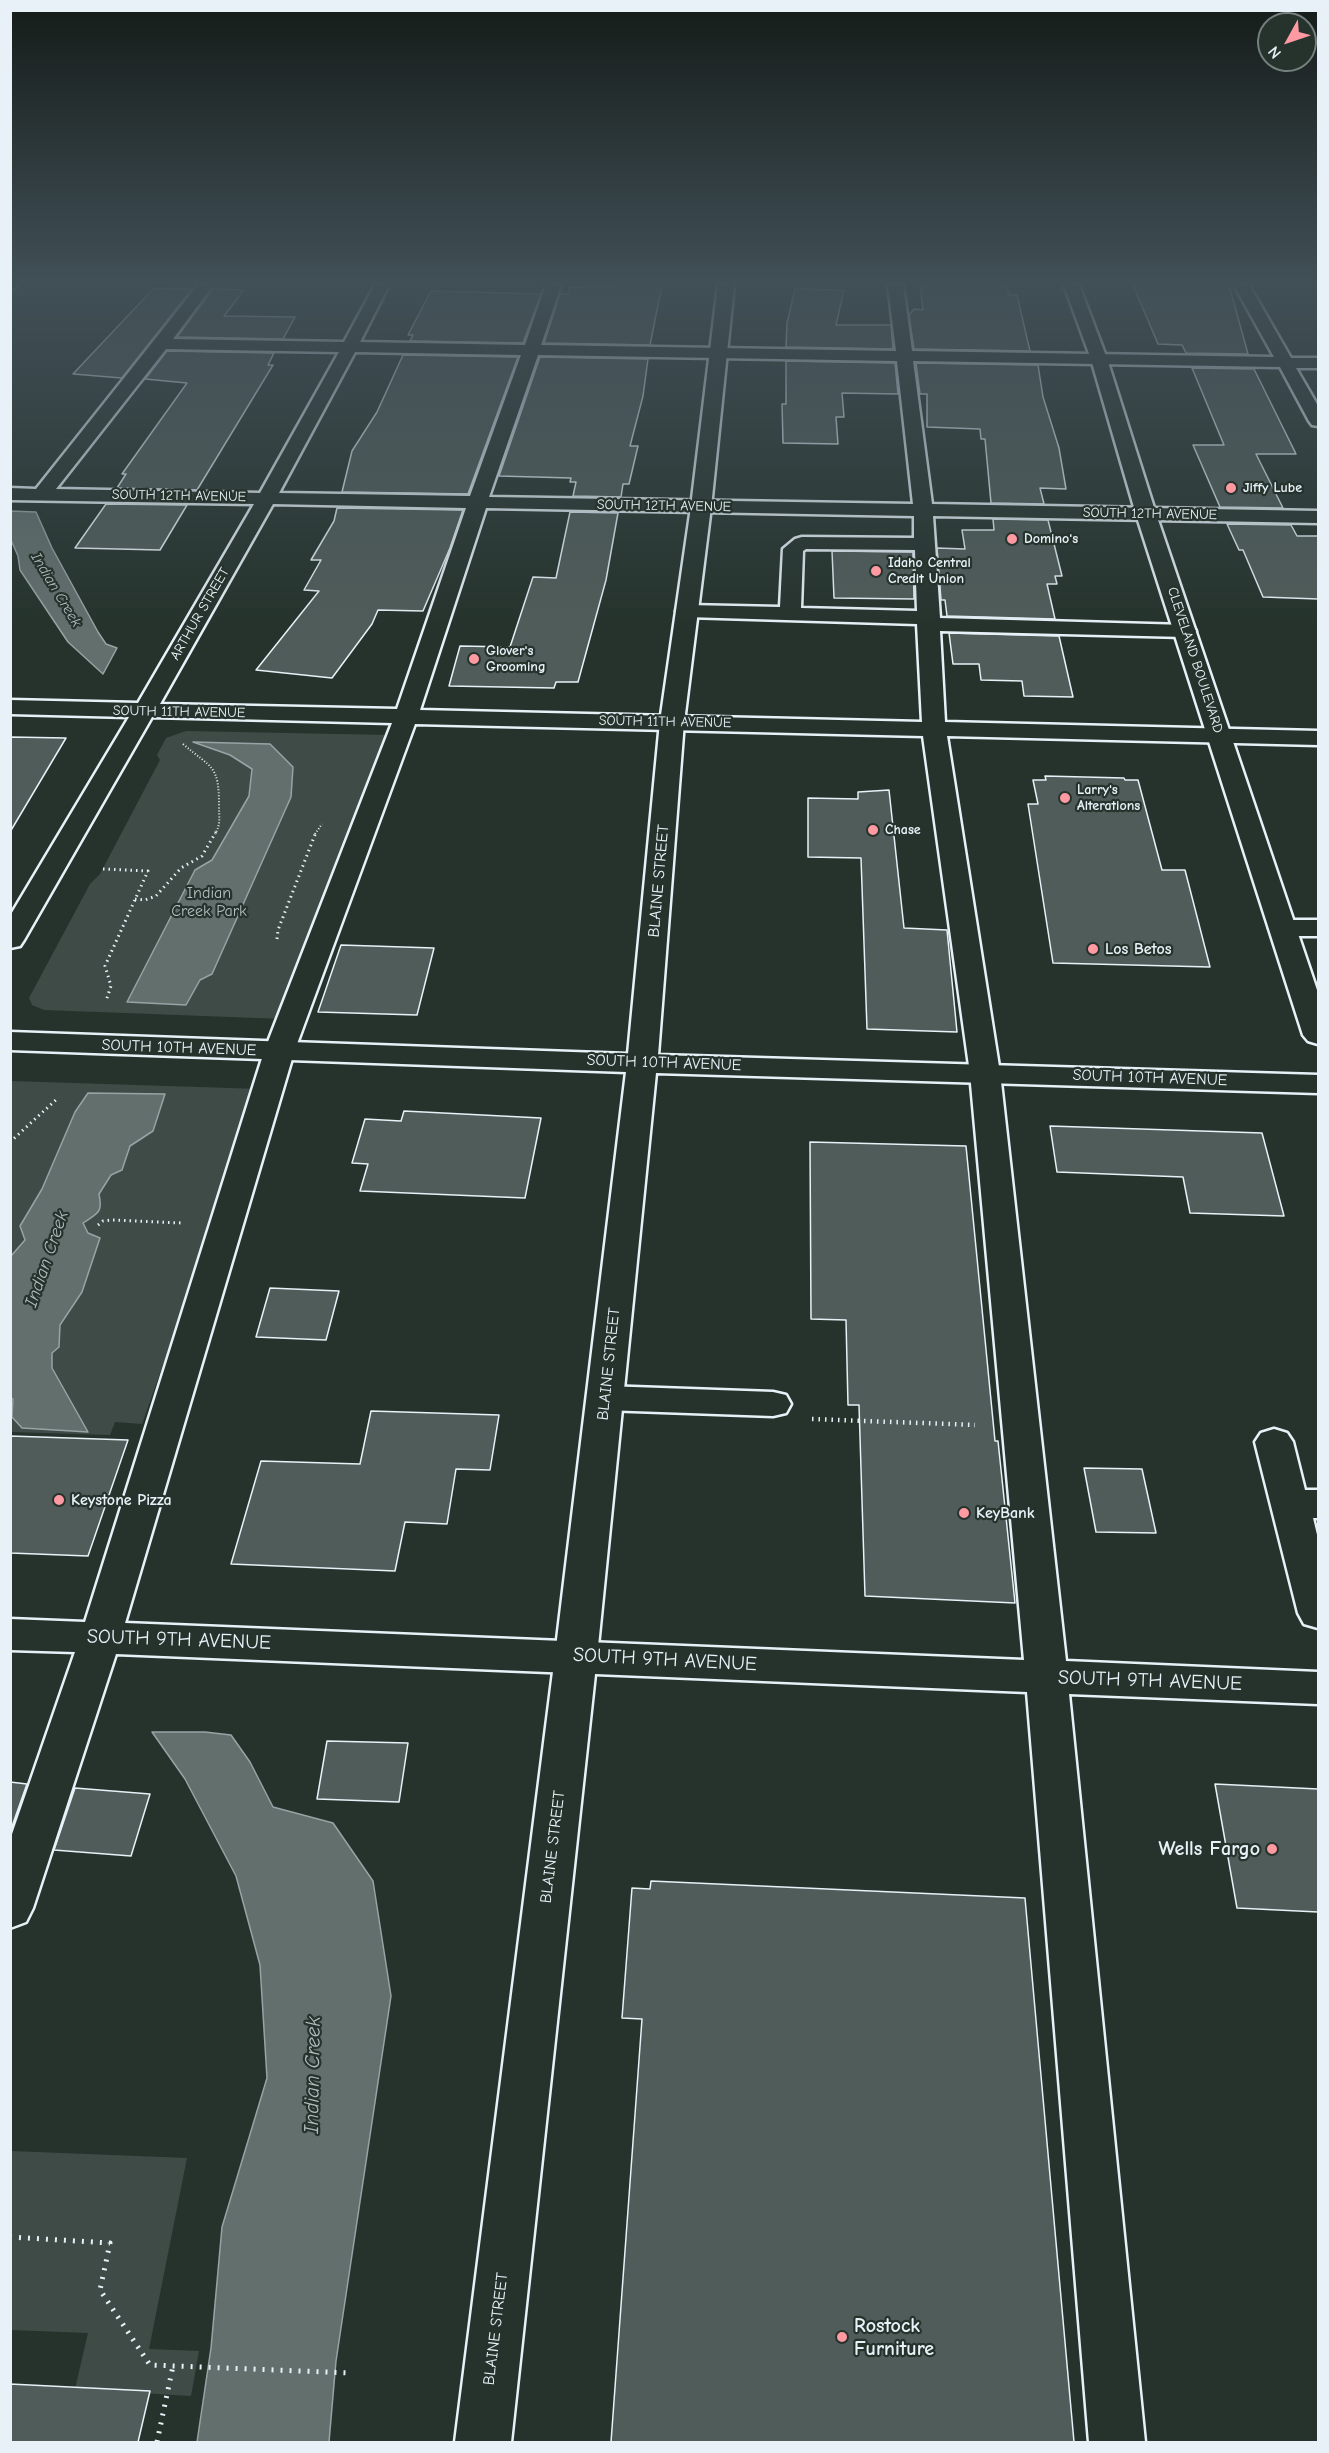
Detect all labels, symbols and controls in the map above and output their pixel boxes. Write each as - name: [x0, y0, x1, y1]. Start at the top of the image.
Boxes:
- north arrow: [1257, 12, 1317, 72]
- text: N: [1264, 43, 1285, 62]
- place label: Jiffy Lube: [1243, 480, 1302, 496]
- marker: Jiffy Lube: [1224, 481, 1238, 495]
- street label: SOUTH 12TH AVENUE: [112, 486, 246, 506]
- street label: SOUTH 12TH AVENUE: [597, 496, 731, 516]
- street label: SOUTH 12TH AVENUE: [1083, 504, 1217, 524]
- place label: Domino's: [1024, 531, 1078, 547]
- marker: Domino's: [1005, 532, 1019, 546]
- water label: Indian Creek: [27, 549, 85, 631]
- place label: Idaho Central Credit Union: [888, 555, 971, 588]
- marker: Idaho Central Credit Union: [869, 564, 883, 578]
- street label: ARTHUR STREET: [167, 565, 233, 663]
- street label: CLEVELAND BOULEVARD: [1163, 585, 1227, 735]
- place label: Glover's Grooming: [486, 643, 546, 676]
- marker: Glover's Grooming: [467, 652, 481, 666]
- street label: SOUTH 11TH AVENUE: [113, 702, 245, 722]
- street label: SOUTH 11TH AVENUE: [599, 712, 731, 732]
- place label: Larry's Alterations: [1077, 782, 1140, 814]
- marker: Larry's Alterations: [1058, 791, 1072, 805]
- place label: Chase: [885, 822, 921, 838]
- marker: Chase: [866, 823, 880, 837]
- street label: BLAINE STREET: [644, 824, 674, 938]
- park label: Indian Creek Park: [171, 883, 247, 921]
- place label: Los Betos: [1105, 939, 1172, 959]
- marker: Los Betos: [1086, 942, 1100, 956]
- street label: SOUTH 10TH AVENUE: [101, 1036, 257, 1060]
- street label: SOUTH 10TH AVENUE: [586, 1051, 742, 1075]
- street label: SOUTH 10TH AVENUE: [1072, 1066, 1228, 1090]
- water label: Indian Creek: [20, 1208, 74, 1310]
- street label: BLAINE STREET: [594, 1307, 624, 1421]
- place label: Keystone Pizza: [71, 1490, 172, 1510]
- marker: Keystone Pizza: [52, 1493, 66, 1507]
- place label: KeyBank: [976, 1503, 1035, 1523]
- marker: KeyBank: [957, 1506, 971, 1520]
- street label: SOUTH 9TH AVENUE: [87, 1625, 271, 1655]
- street label: SOUTH 9TH AVENUE: [572, 1643, 758, 1677]
- street label: SOUTH 9TH AVENUE: [1058, 1666, 1242, 1696]
- street label: BLAINE STREET: [537, 1790, 569, 1904]
- place label: Wells Fargo: [1159, 1837, 1260, 1861]
- marker: Wells Fargo: [1265, 1842, 1279, 1856]
- water label: Indian Creek: [299, 2016, 327, 2134]
- street label: BLAINE STREET: [480, 2272, 512, 2386]
- place label: Rostock Furniture: [854, 2314, 934, 2361]
- marker: Rostock Furniture: [835, 2330, 849, 2344]

